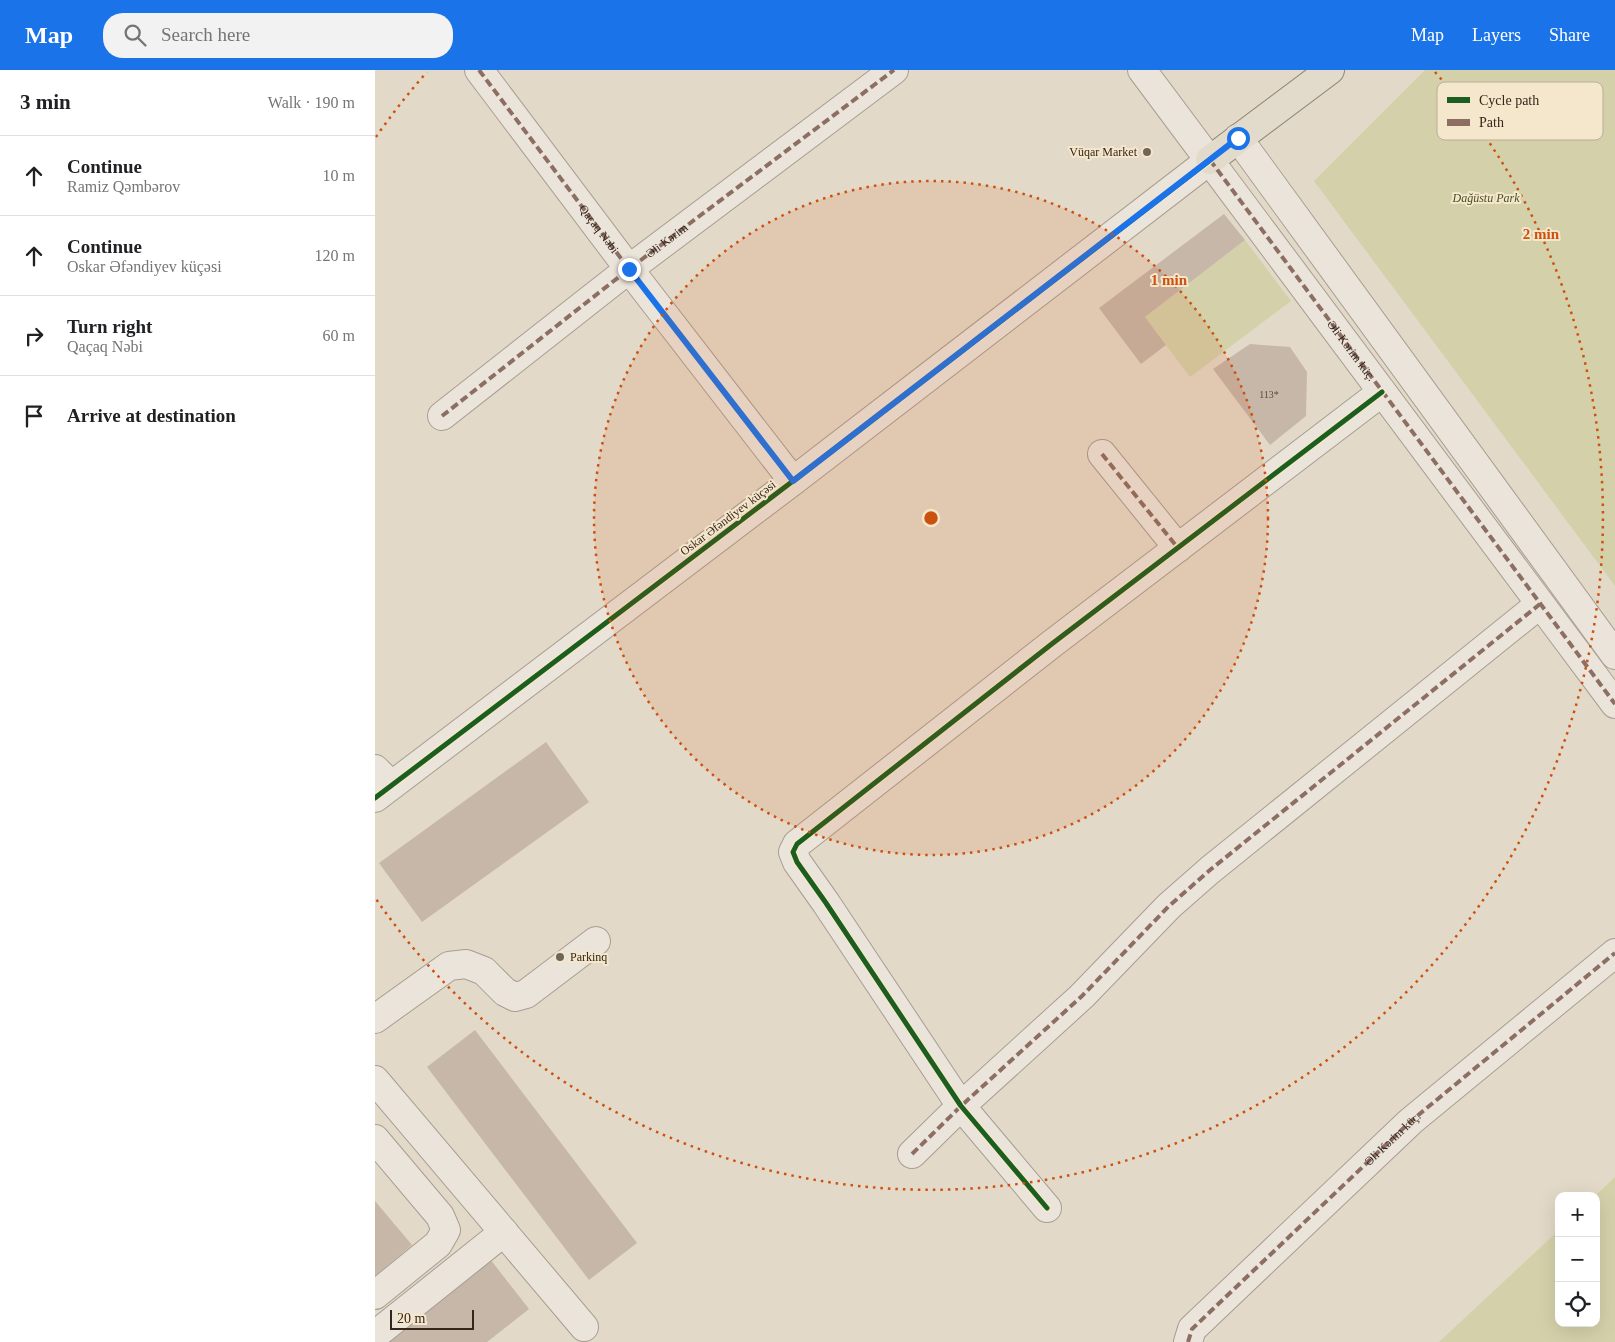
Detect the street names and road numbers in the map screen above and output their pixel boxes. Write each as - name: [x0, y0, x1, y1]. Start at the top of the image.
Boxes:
- street label: Qaçaq Nəbi: [576, 202, 622, 256]
- street label: Əli Kərim: [643, 220, 691, 261]
- street label: Əli Kərim küç.: [1324, 317, 1379, 384]
- street label: Oskar Əfəndiyev küçəsi: [677, 477, 779, 558]
- street label: Əli Kərim küç.: [1361, 1109, 1424, 1169]

